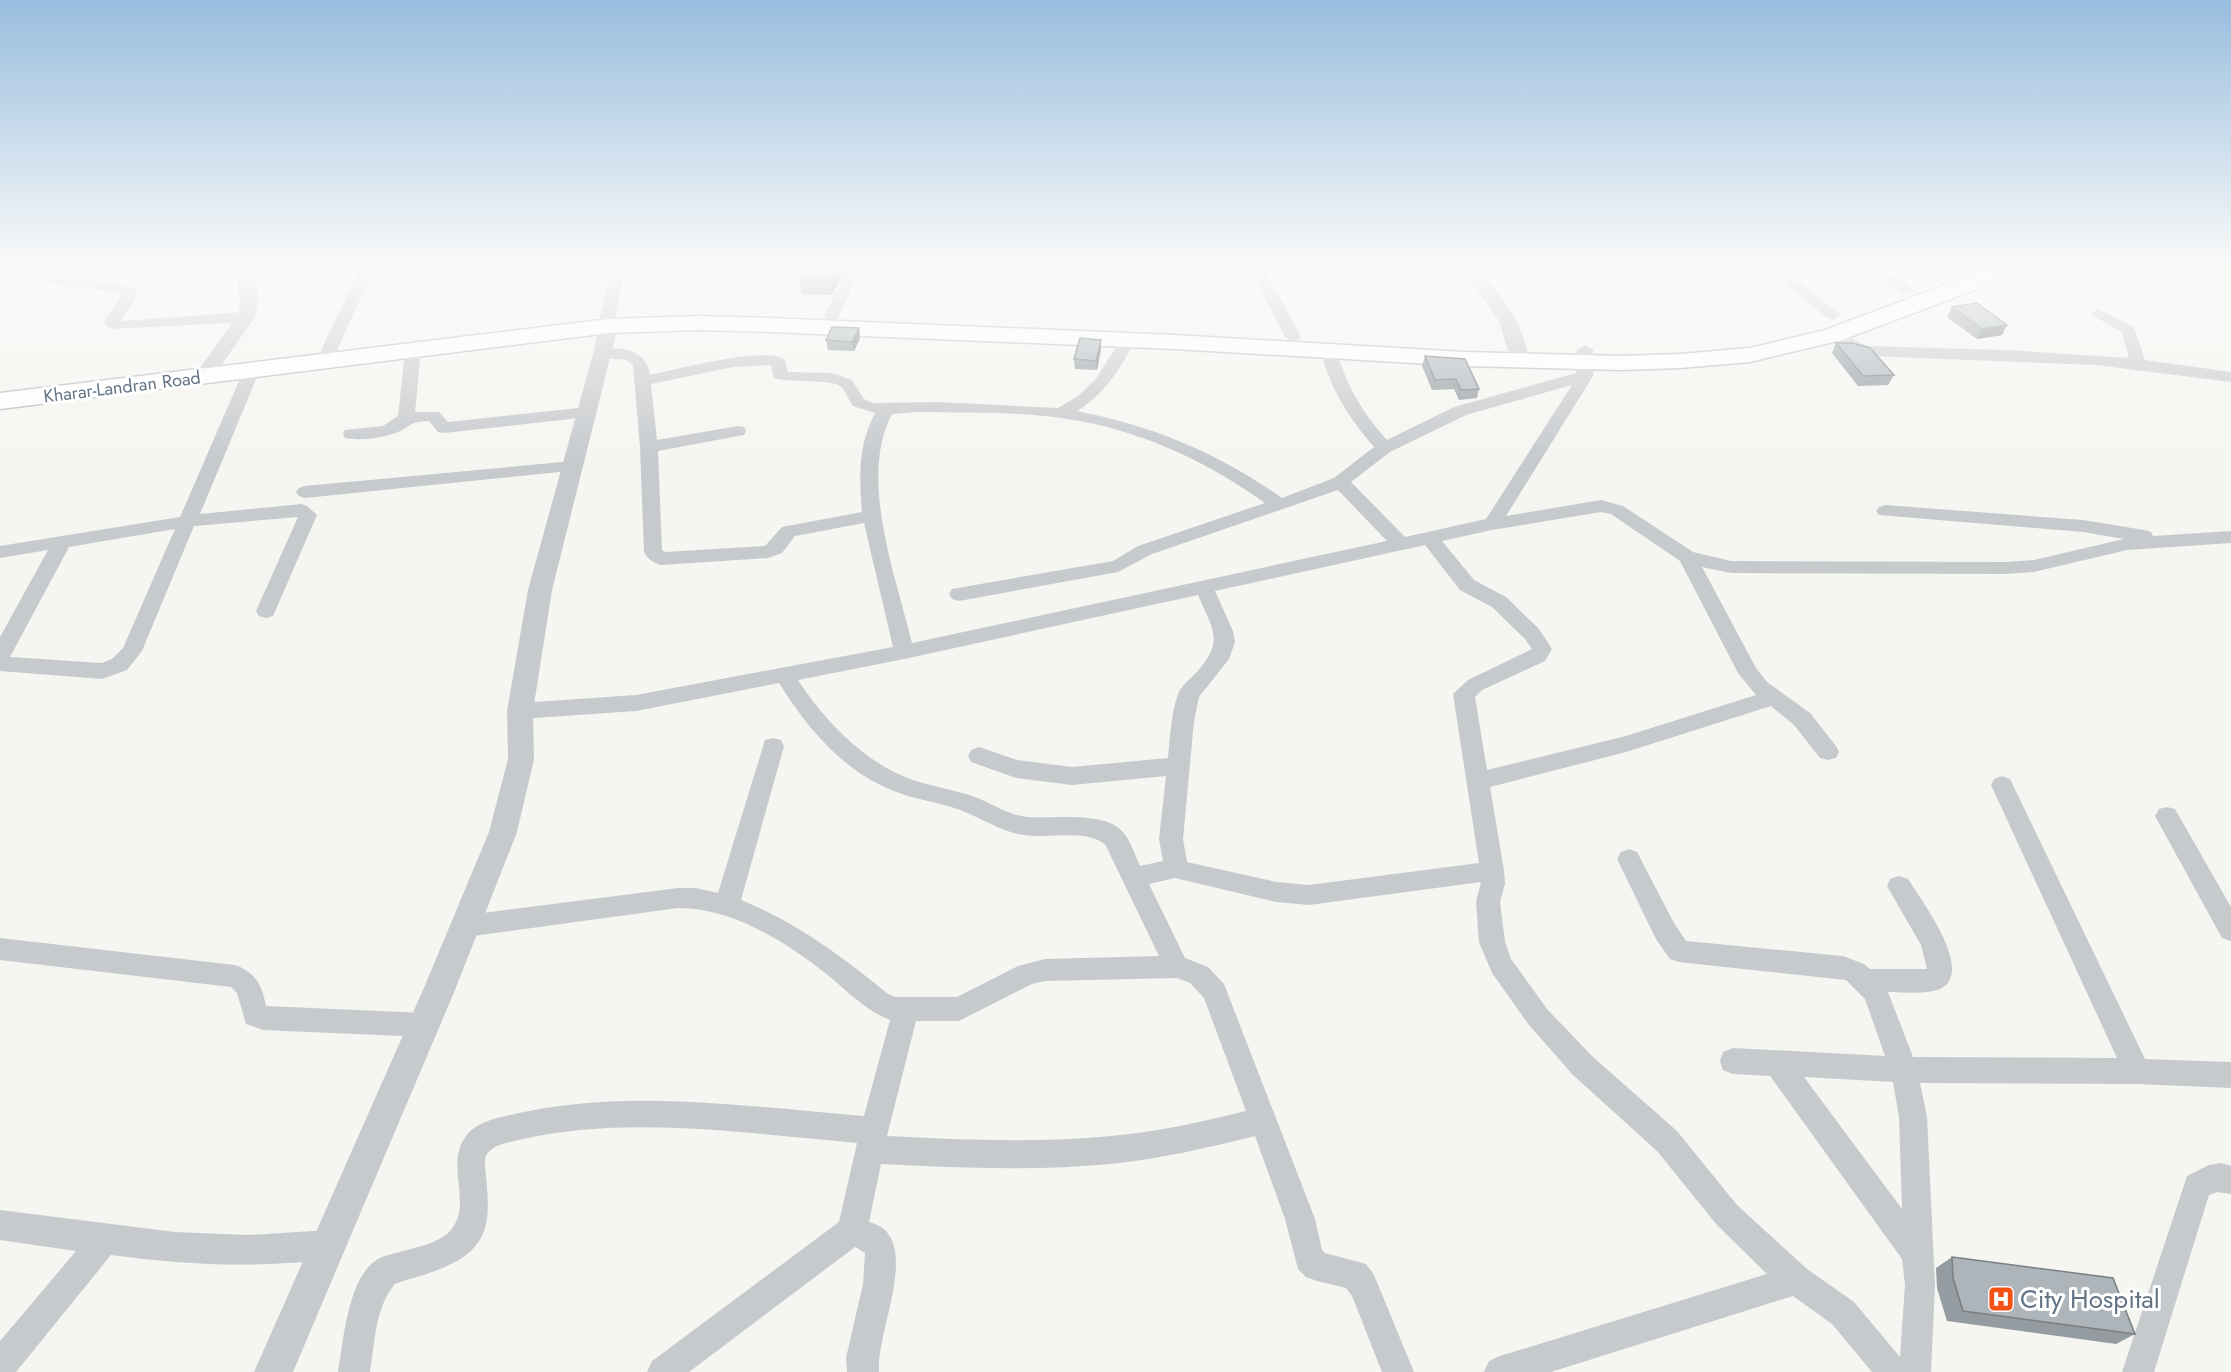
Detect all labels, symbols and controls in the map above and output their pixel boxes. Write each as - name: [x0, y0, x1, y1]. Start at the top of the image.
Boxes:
- street label: Kharar-Landran Road: [42, 364, 202, 410]
- place label: City Hospital: [2020, 1280, 2160, 1318]
- hospital icon: City Hospital: [1986, 1284, 2016, 1314]

